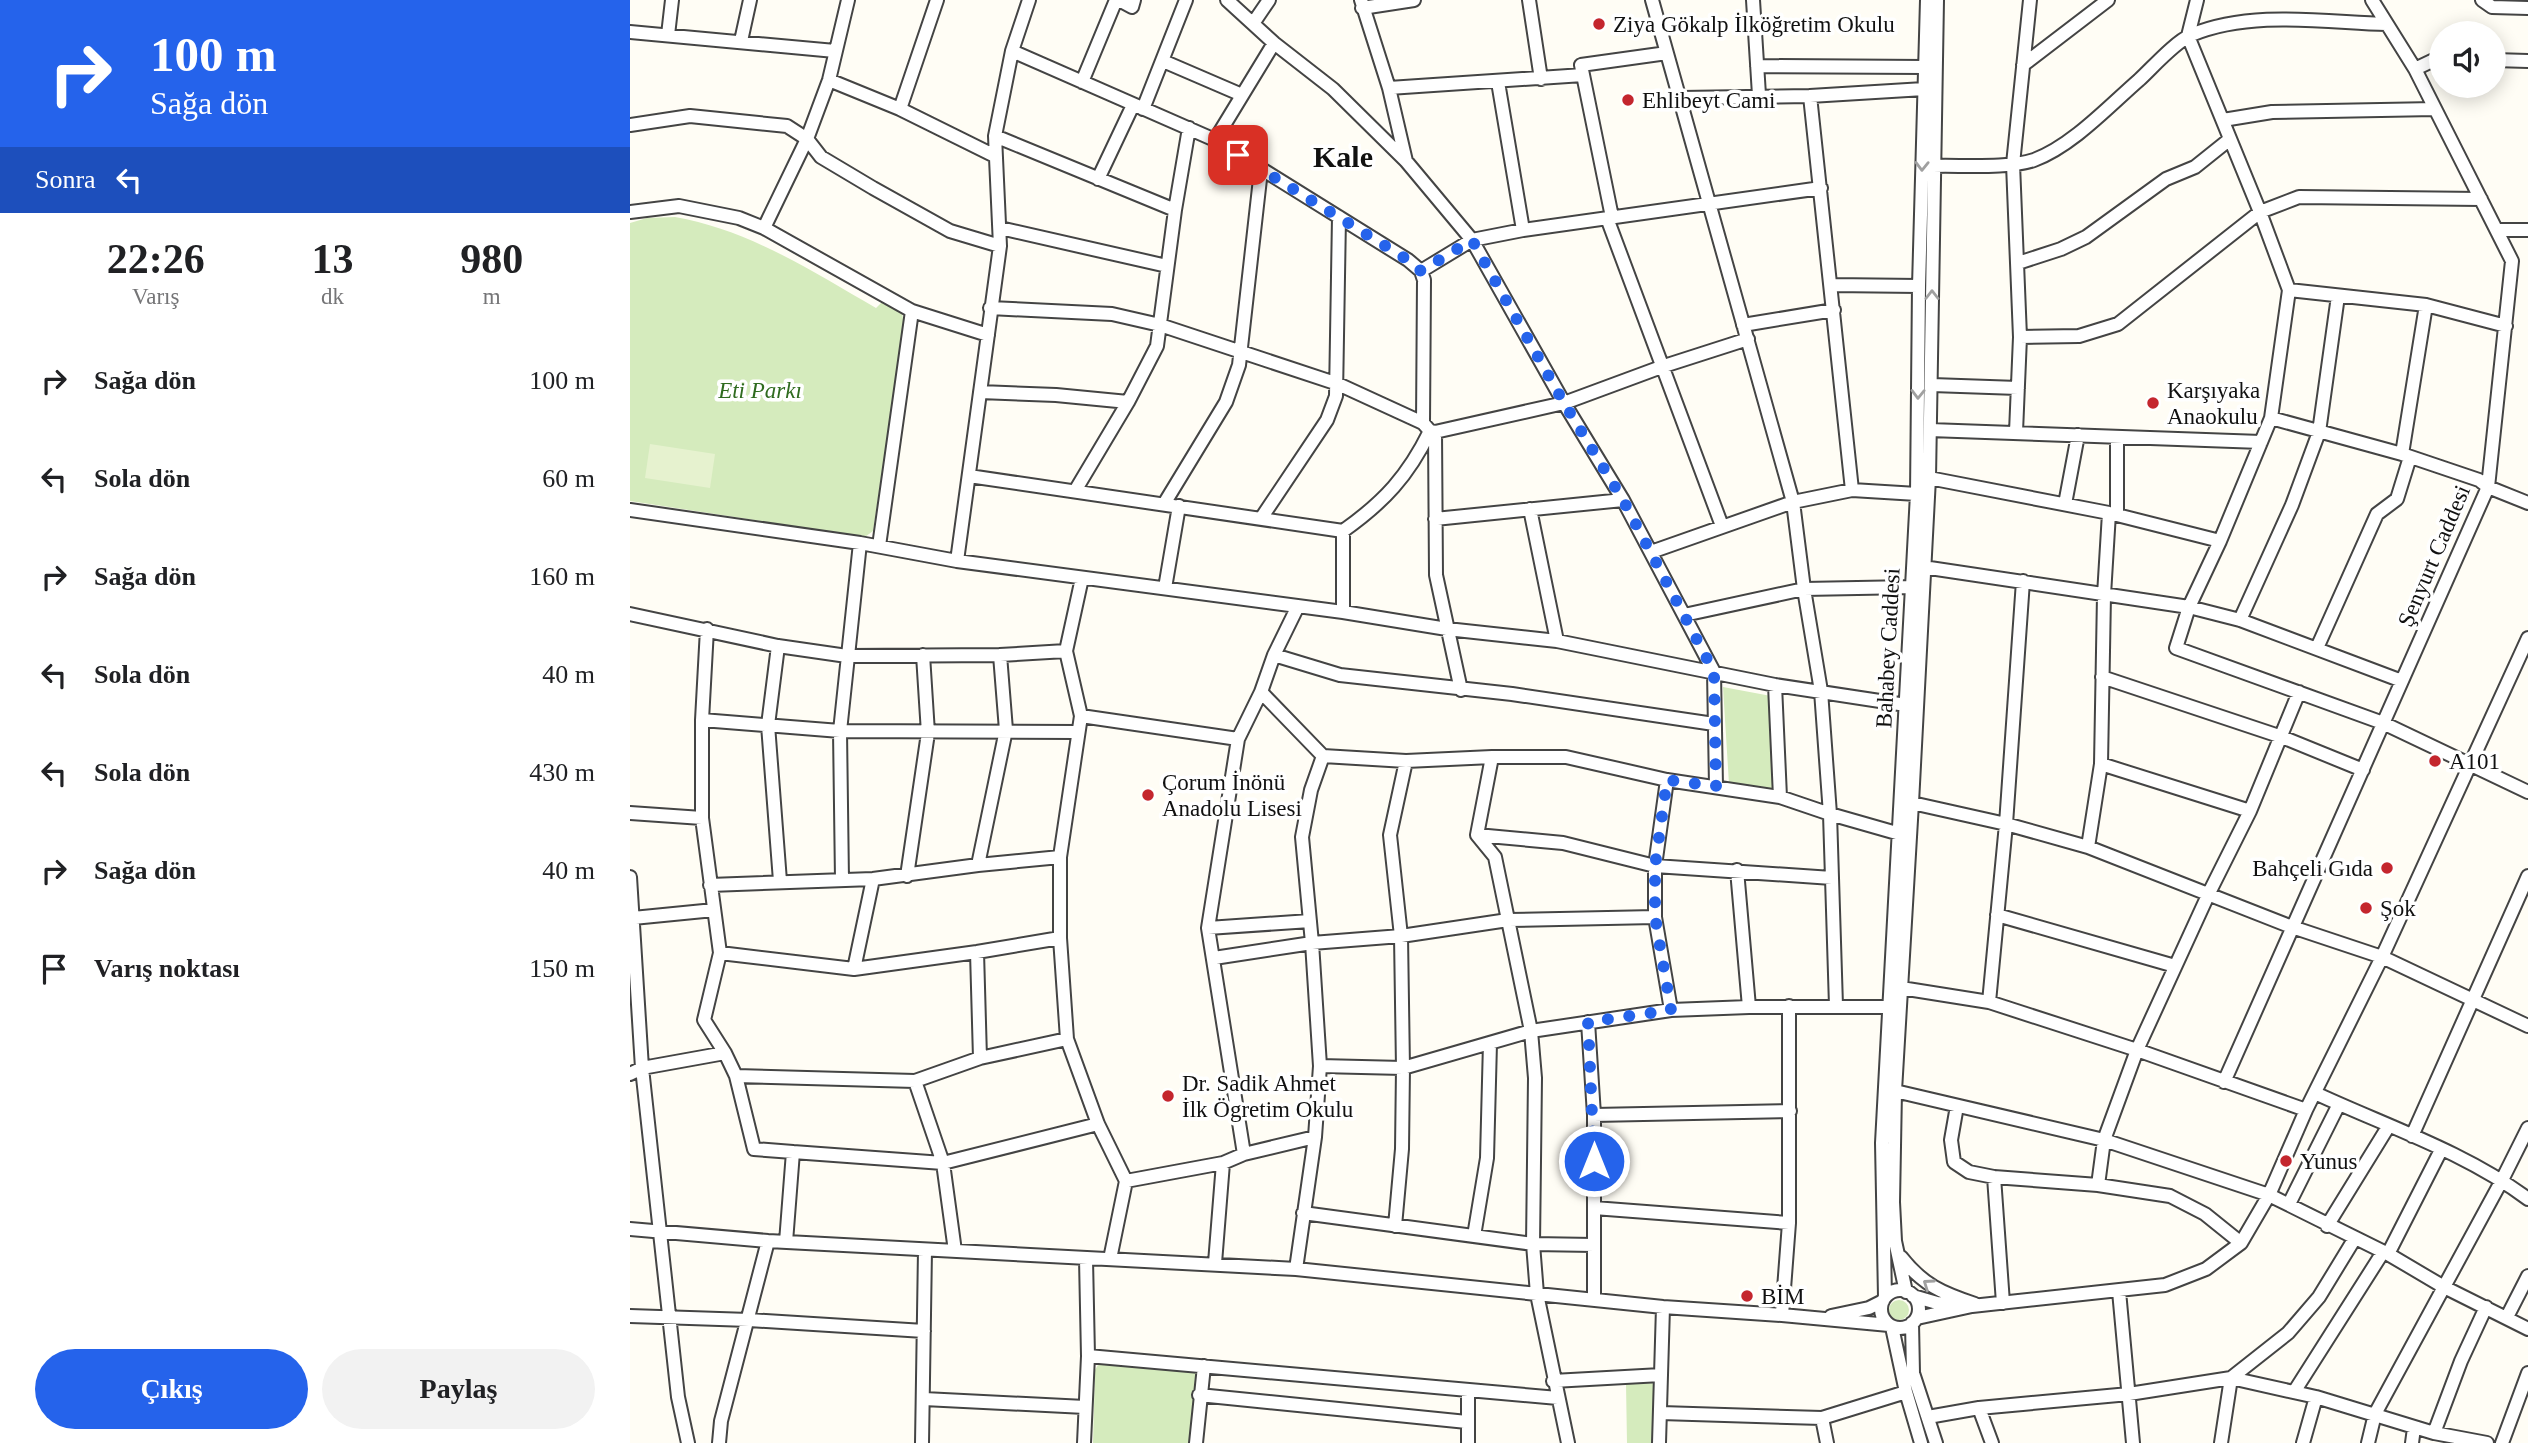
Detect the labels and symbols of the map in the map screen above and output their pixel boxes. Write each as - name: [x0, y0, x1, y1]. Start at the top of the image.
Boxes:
- place label: Ziya Gökalp İlköğretim Okulu: [1613, 12, 1895, 37]
- marker: Ziya Gökalp İlköğretim Okulu: [1591, 16, 1607, 32]
- place label: Ehlibeyt Cami: [1642, 88, 1776, 113]
- marker: Ehlibeyt Cami: [1620, 92, 1636, 108]
- pin: [1208, 125, 1268, 185]
- district label: Kale: [1313, 140, 1373, 173]
- one-way arrow: [1914, 161, 1930, 172]
- one-way arrow: [1924, 289, 1940, 300]
- park label: Eti Parkı: [717, 378, 802, 403]
- place label: Karşıyaka Anaokulu: [2167, 378, 2260, 429]
- one-way arrow: [1910, 389, 1926, 399]
- marker: Karşıyaka Anaokulu: [2145, 395, 2161, 411]
- street label: Şenyurt Caddesi: [2393, 481, 2475, 631]
- street label: Bahabey Caddesi: [1871, 567, 1905, 729]
- place label: A101: [2449, 749, 2500, 774]
- marker: A101: [2427, 753, 2443, 769]
- place label: Çorum İnönü Anadolu Lisesi: [1162, 770, 1302, 821]
- marker: Çorum İnönü Anadolu Lisesi: [1140, 787, 1156, 803]
- place label: Bahçeli Gıda: [2252, 856, 2373, 881]
- marker: Bahçeli Gıda: [2379, 860, 2395, 876]
- place label: Şok: [2380, 896, 2416, 921]
- marker: Şok: [2358, 900, 2374, 916]
- place label: Dr. Sadik Ahmet İlk Ögretim Okulu: [1182, 1071, 1354, 1122]
- marker: Dr. Sadik Ahmet İlk Ögretim Okulu: [1160, 1088, 1176, 1104]
- position arrow: [1557, 1124, 1631, 1198]
- place label: Yunus: [2300, 1149, 2358, 1174]
- marker: Yunus: [2278, 1153, 2294, 1169]
- one-way arrow: [1923, 1280, 1936, 1292]
- place label: BİM: [1761, 1284, 1804, 1309]
- marker: BİM: [1739, 1288, 1755, 1304]

